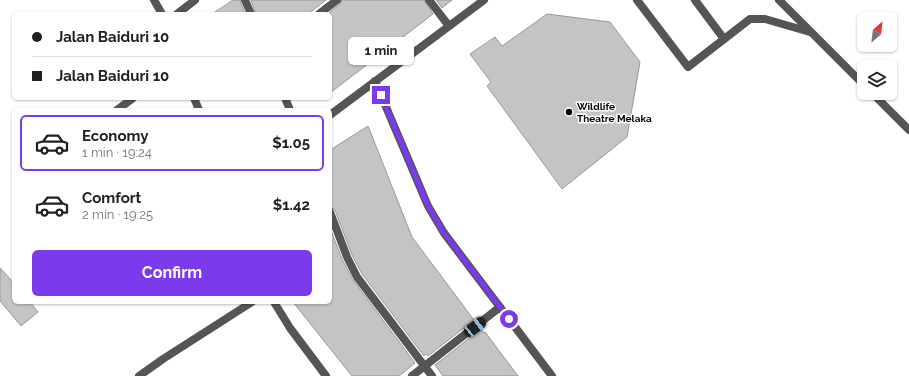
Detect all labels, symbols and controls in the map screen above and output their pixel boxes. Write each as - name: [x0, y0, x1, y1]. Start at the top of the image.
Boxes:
- north arrow: [857, 12, 897, 52]
- map controls: [857, 12, 897, 100]
- text: Jalan Baiduri 10: [56, 28, 169, 46]
- callout: 1 min: [348, 37, 414, 65]
- text: 1 min: [365, 43, 397, 58]
- button: layers: [857, 60, 897, 100]
- text: Jalan Baiduri 10: [56, 67, 169, 85]
- route end: [372, 86, 390, 104]
- place label: Wildlife Theatre Melaka: [577, 101, 652, 124]
- marker: Wildlife Theatre Melaka: [564, 107, 574, 117]
- icon: car: [34, 125, 70, 161]
- text: Economy: [82, 127, 149, 145]
- text: $1.05: [272, 134, 310, 152]
- text: 1 min · 19:24: [82, 145, 152, 160]
- icon: car: [34, 187, 70, 223]
- text: Comfort: [82, 189, 141, 207]
- text: $1.42: [273, 196, 310, 214]
- text: 2 min · 19:25: [82, 207, 153, 222]
- button: Confirm: [32, 250, 312, 296]
- route start: [500, 310, 518, 328]
- car: [462, 315, 488, 339]

